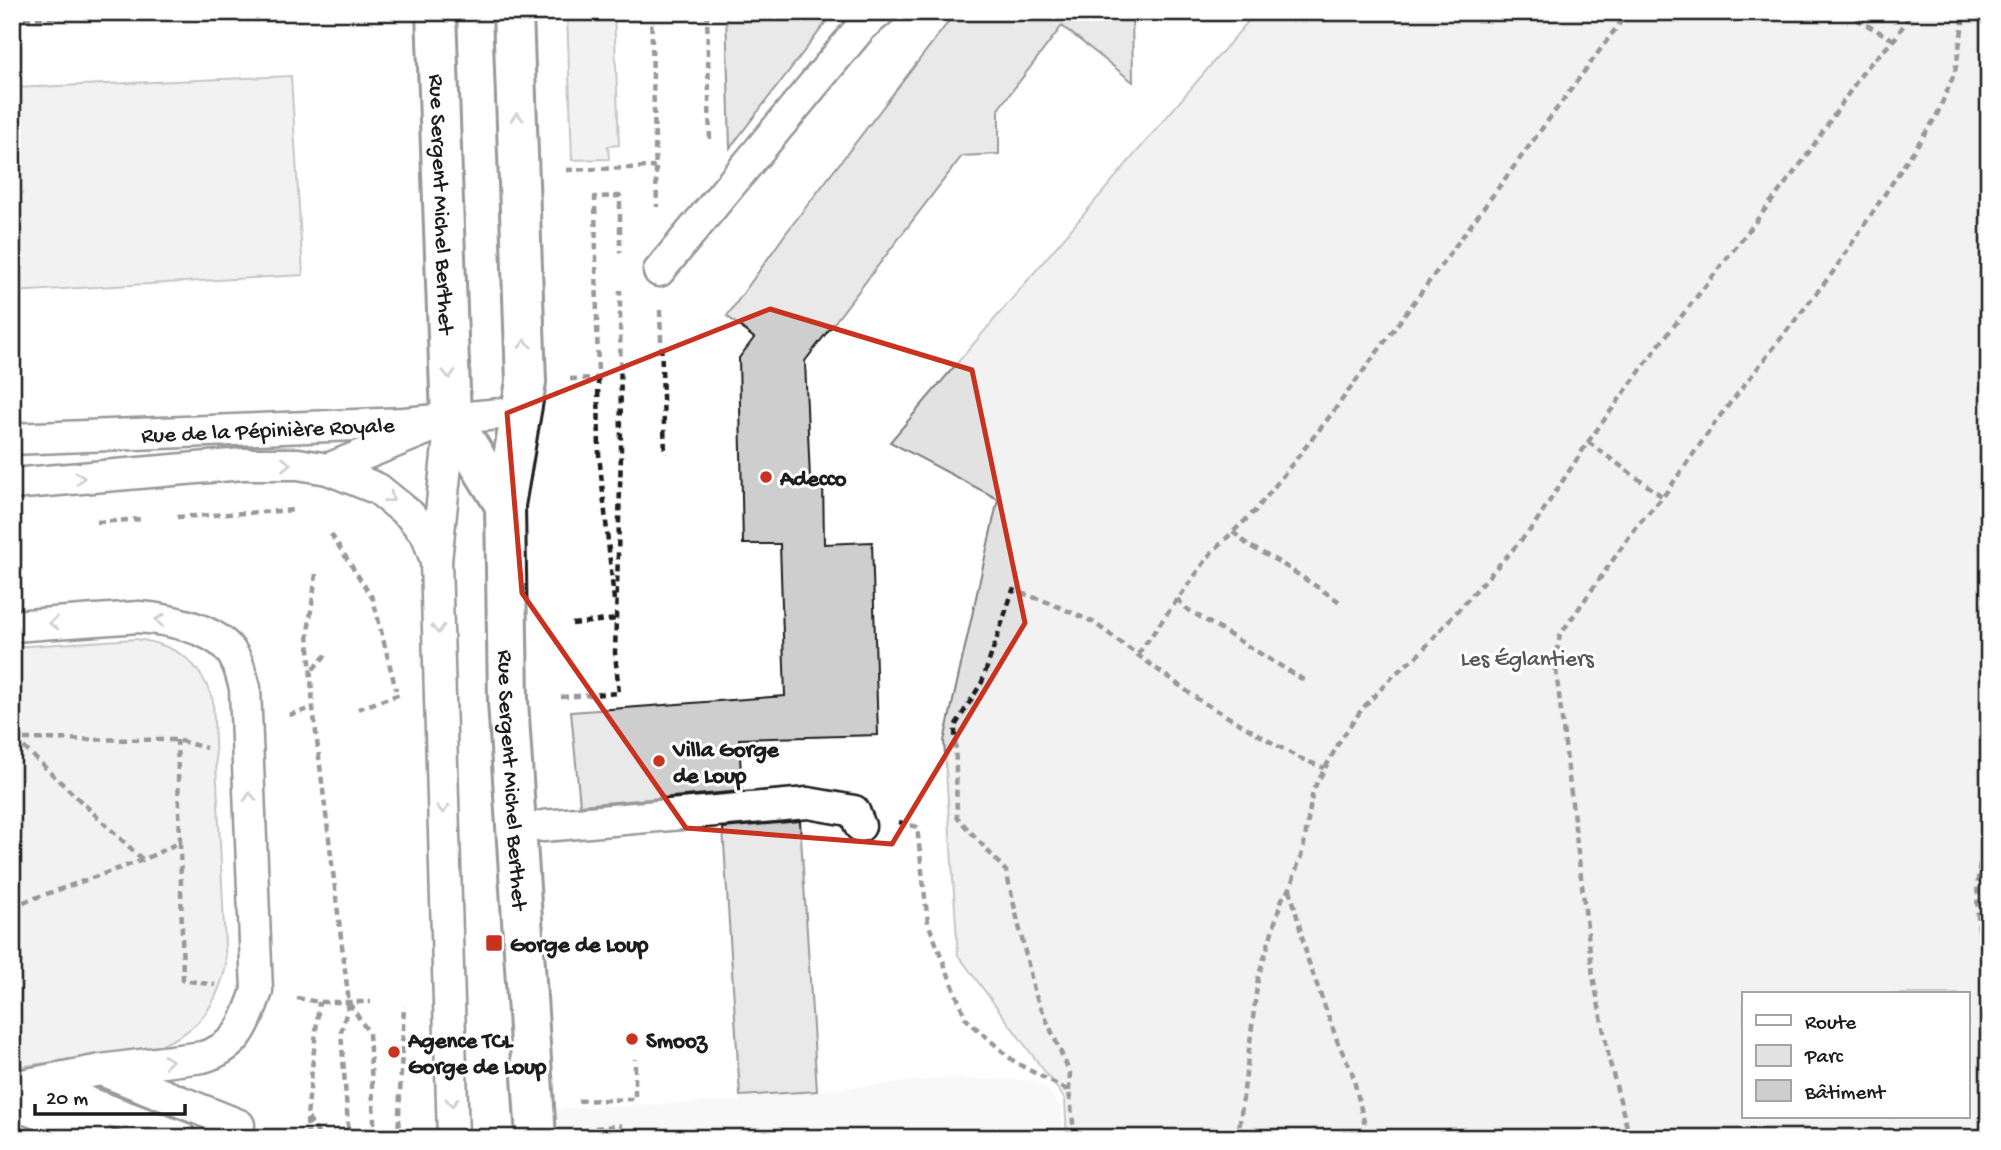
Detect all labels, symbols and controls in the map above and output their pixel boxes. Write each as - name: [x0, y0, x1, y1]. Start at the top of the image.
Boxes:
- street label: Rue Sergent Michel Berthet: [421, 74, 458, 336]
- one-way arrow: [509, 111, 524, 122]
- one-way arrow: [517, 339, 532, 350]
- one-way arrow: [442, 369, 457, 380]
- street label: Rue de la Pépinière Royale: [141, 413, 396, 451]
- one-way arrow: [281, 456, 292, 472]
- place label: Adecco: [779, 467, 847, 494]
- marker: Adecco: [758, 469, 774, 485]
- one-way arrow: [75, 471, 86, 486]
- one-way arrow: [382, 490, 394, 503]
- one-way arrow: [154, 612, 166, 627]
- one-way arrow: [49, 615, 60, 630]
- one-way arrow: [430, 624, 446, 635]
- park label: Les Églantiers: [1460, 647, 1594, 674]
- street label: Rue Sergent Michel Berthet: [490, 650, 531, 912]
- place label: Villa Gorge de Loup: [672, 738, 780, 791]
- marker: Villa Gorge de Loup: [651, 753, 667, 769]
- one-way arrow: [243, 791, 258, 802]
- one-way arrow: [436, 803, 451, 814]
- marker: Gorge de Loup: [484, 933, 504, 953]
- place label: Gorge de Loup: [510, 933, 649, 960]
- legend: [1742, 992, 1969, 1118]
- text: Route: [1805, 1012, 1857, 1037]
- place label: Agence TCL Gorge de Loup: [407, 1029, 547, 1082]
- place label: Smooz: [646, 1029, 709, 1056]
- marker: Smooz: [624, 1031, 640, 1047]
- marker: Agence TCL Gorge de Loup: [386, 1044, 402, 1060]
- text: Parc: [1804, 1046, 1844, 1071]
- one-way arrow: [162, 1054, 174, 1069]
- scale bar: [35, 1073, 186, 1117]
- text: Bâtiment: [1804, 1082, 1887, 1107]
- text: 20 m: [46, 1088, 88, 1113]
- one-way arrow: [445, 1097, 460, 1108]

